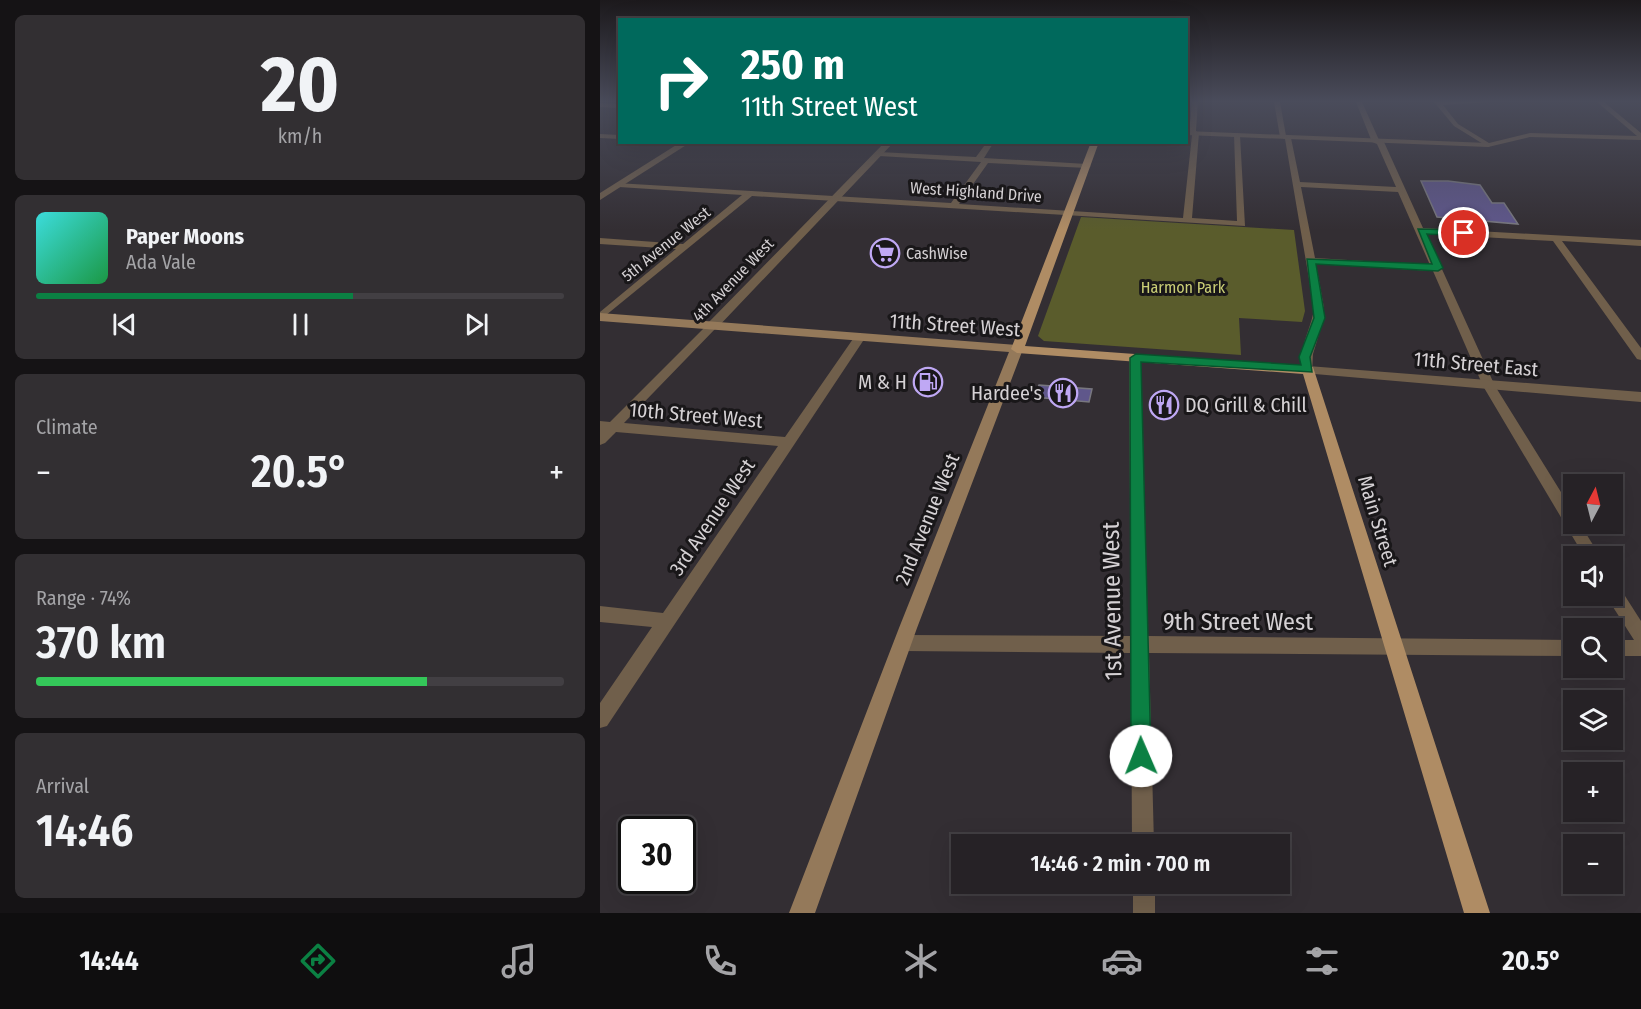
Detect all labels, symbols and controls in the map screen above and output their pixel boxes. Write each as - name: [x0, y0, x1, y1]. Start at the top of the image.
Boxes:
- text: 20: [261, 38, 339, 132]
- text: 250 m: [741, 40, 845, 90]
- icon: right: [642, 42, 720, 120]
- text: 11th Street West: [741, 91, 917, 123]
- text: km/h: [278, 124, 322, 148]
- street label: West Highland Drive: [910, 178, 1043, 206]
- street label: 5th Avenue West: [618, 202, 715, 285]
- pin: [1438, 207, 1489, 258]
- icon: arrive: [1447, 216, 1480, 249]
- text: Paper Moons: [126, 223, 244, 250]
- street label: 4th Avenue West: [688, 234, 778, 326]
- supermarket icon: CashWise: [869, 237, 901, 269]
- place label: CashWise: [906, 244, 968, 263]
- text: Ada Vale: [126, 250, 196, 274]
- park label: Harmon Park: [1141, 278, 1226, 297]
- icon: previous: [108, 308, 141, 341]
- icon: pause: [284, 308, 317, 341]
- icon: next: [460, 308, 493, 341]
- street label: 11th Street West: [889, 308, 1021, 342]
- street label: 11th Street East: [1413, 347, 1540, 381]
- fuel station icon: M & H: [912, 366, 944, 398]
- place label: M & H: [858, 370, 907, 394]
- restaurant icon: Hardee's: [1047, 377, 1079, 409]
- place label: Hardee's: [971, 381, 1042, 405]
- restaurant icon: DQ Grill & Chill: [1148, 389, 1180, 421]
- place label: DQ Grill & Chill: [1185, 393, 1307, 417]
- street label: 10th Street West: [628, 397, 764, 433]
- text: Climate: [36, 415, 98, 439]
- text: 20.5°: [251, 445, 349, 499]
- street label: 2nd Avenue West: [890, 449, 964, 588]
- text: −: [36, 453, 51, 493]
- text: +: [549, 453, 564, 493]
- street label: 3rd Avenue West: [664, 454, 760, 580]
- street label: Main Street: [1353, 473, 1403, 570]
- north arrow: [1563, 474, 1623, 534]
- map controls: [1563, 474, 1623, 894]
- street label: 1st Avenue West: [1097, 521, 1127, 681]
- button: sound: [1563, 546, 1623, 606]
- text: Range · 74%: [36, 586, 131, 610]
- street label: 9th Street West: [1163, 608, 1313, 636]
- text: 370 km: [36, 616, 166, 670]
- button: search: [1563, 618, 1623, 678]
- button: layers: [1563, 690, 1623, 750]
- position arrow: [1109, 724, 1173, 788]
- button: +: [1563, 762, 1623, 822]
- text: Arrival: [36, 774, 89, 798]
- text: 14:46: [36, 804, 134, 858]
- speed limit sign: 30: [618, 816, 696, 894]
- button: −: [1563, 834, 1623, 894]
- text: 14:46 · 2 min · 700 m: [1031, 850, 1210, 877]
- icon: directions: [297, 940, 339, 982]
- icon: music: [498, 940, 540, 982]
- icon: phone: [699, 940, 741, 982]
- icon: climate: [900, 940, 942, 982]
- icon: car: [1101, 940, 1143, 982]
- icon: filters: [1301, 940, 1343, 982]
- text: 14:44: [79, 945, 139, 977]
- text: 20.5°: [1502, 945, 1562, 977]

